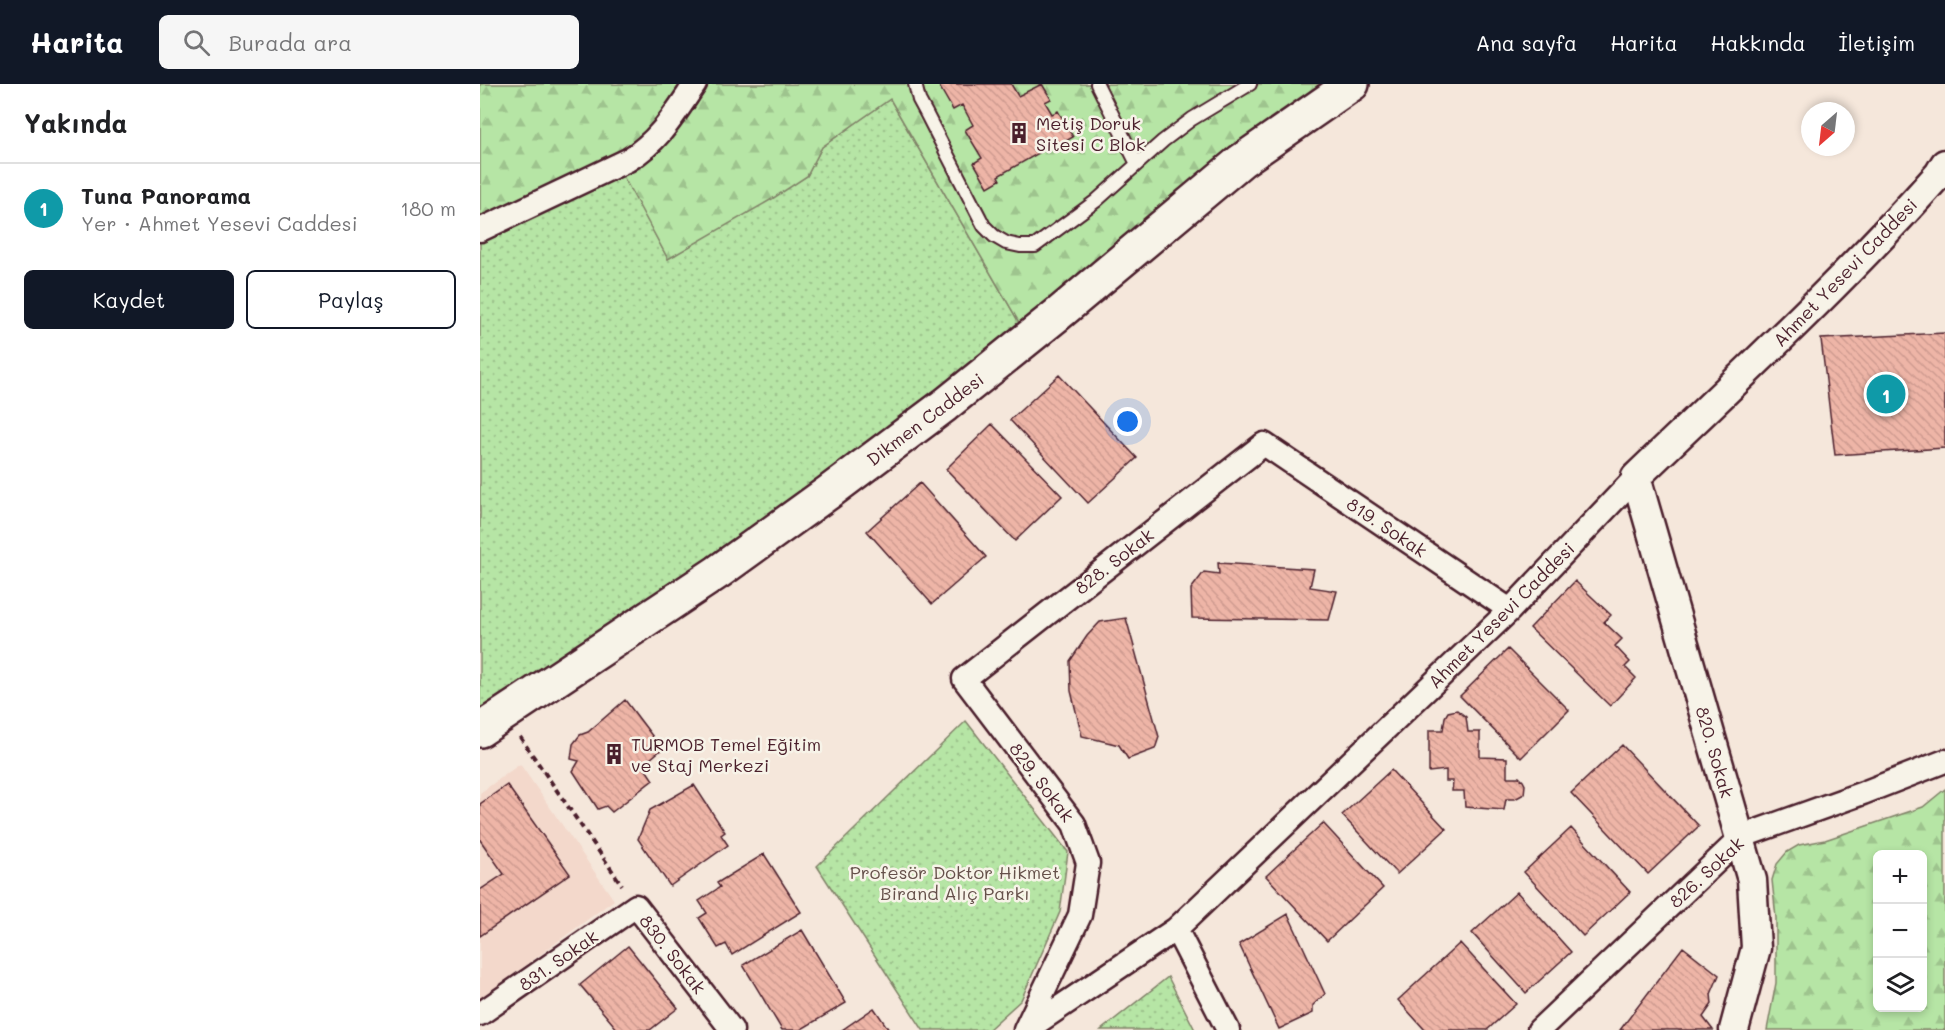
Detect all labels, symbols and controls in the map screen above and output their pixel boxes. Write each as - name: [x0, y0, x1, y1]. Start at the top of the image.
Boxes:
- search box: [159, 15, 579, 69]
- text: Harita: [30, 24, 123, 60]
- icon: search: [180, 26, 213, 59]
- text: Burada ara: [228, 28, 352, 57]
- text: Ana sayfa: [1476, 29, 1577, 56]
- text: Harita: [1610, 29, 1678, 56]
- text: Hakkında: [1711, 29, 1805, 56]
- text: İletişim: [1838, 29, 1915, 56]
- north arrow: [1801, 102, 1855, 156]
- text: Yakında: [24, 106, 127, 140]
- place label: Metiş Doruk Sitesi C Blok: [1036, 111, 1145, 156]
- building icon: Metiş Doruk Sitesi C Blok: [1007, 121, 1031, 145]
- text: Tuna Panorama: [81, 181, 251, 210]
- street label: Ahmet Yesevi Caddesi: [1768, 193, 1922, 351]
- text: 1: [39, 195, 48, 221]
- text: 180 m: [400, 195, 456, 221]
- text: Yer · Ahmet Yesevi Caddesi: [81, 210, 358, 236]
- button: Kaydet: [24, 270, 234, 329]
- button: Paylaş: [246, 270, 456, 329]
- street label: Dikmen Caddesi: [861, 367, 989, 471]
- pin: 1: [1866, 372, 1906, 416]
- your location: [1113, 407, 1142, 436]
- street label: 819. Sokak: [1342, 491, 1432, 563]
- street label: 828. Sokak: [1070, 523, 1158, 599]
- street label: Ahmet Yesevi Caddesi: [1423, 537, 1579, 693]
- street label: 820. Sokak: [1690, 703, 1740, 801]
- place label: TURMOB Temel Eğitim ve Staj Merkezi: [631, 732, 821, 777]
- street label: 829. Sokak: [1004, 737, 1080, 827]
- building icon: TURMOB Temel Eğitim ve Staj Merkezi: [602, 742, 626, 766]
- street label: 826. Sokak: [1663, 831, 1749, 913]
- map controls: [1873, 850, 1927, 1012]
- button: +: [1873, 850, 1927, 904]
- park label: Profesör Doktor Hikmet Birand Alıç Parkı: [850, 860, 1060, 905]
- button: −: [1873, 904, 1927, 958]
- street label: 830. Sokak: [634, 909, 712, 999]
- street label: 831. Sokak: [514, 924, 602, 996]
- button: layers: [1873, 958, 1927, 1012]

